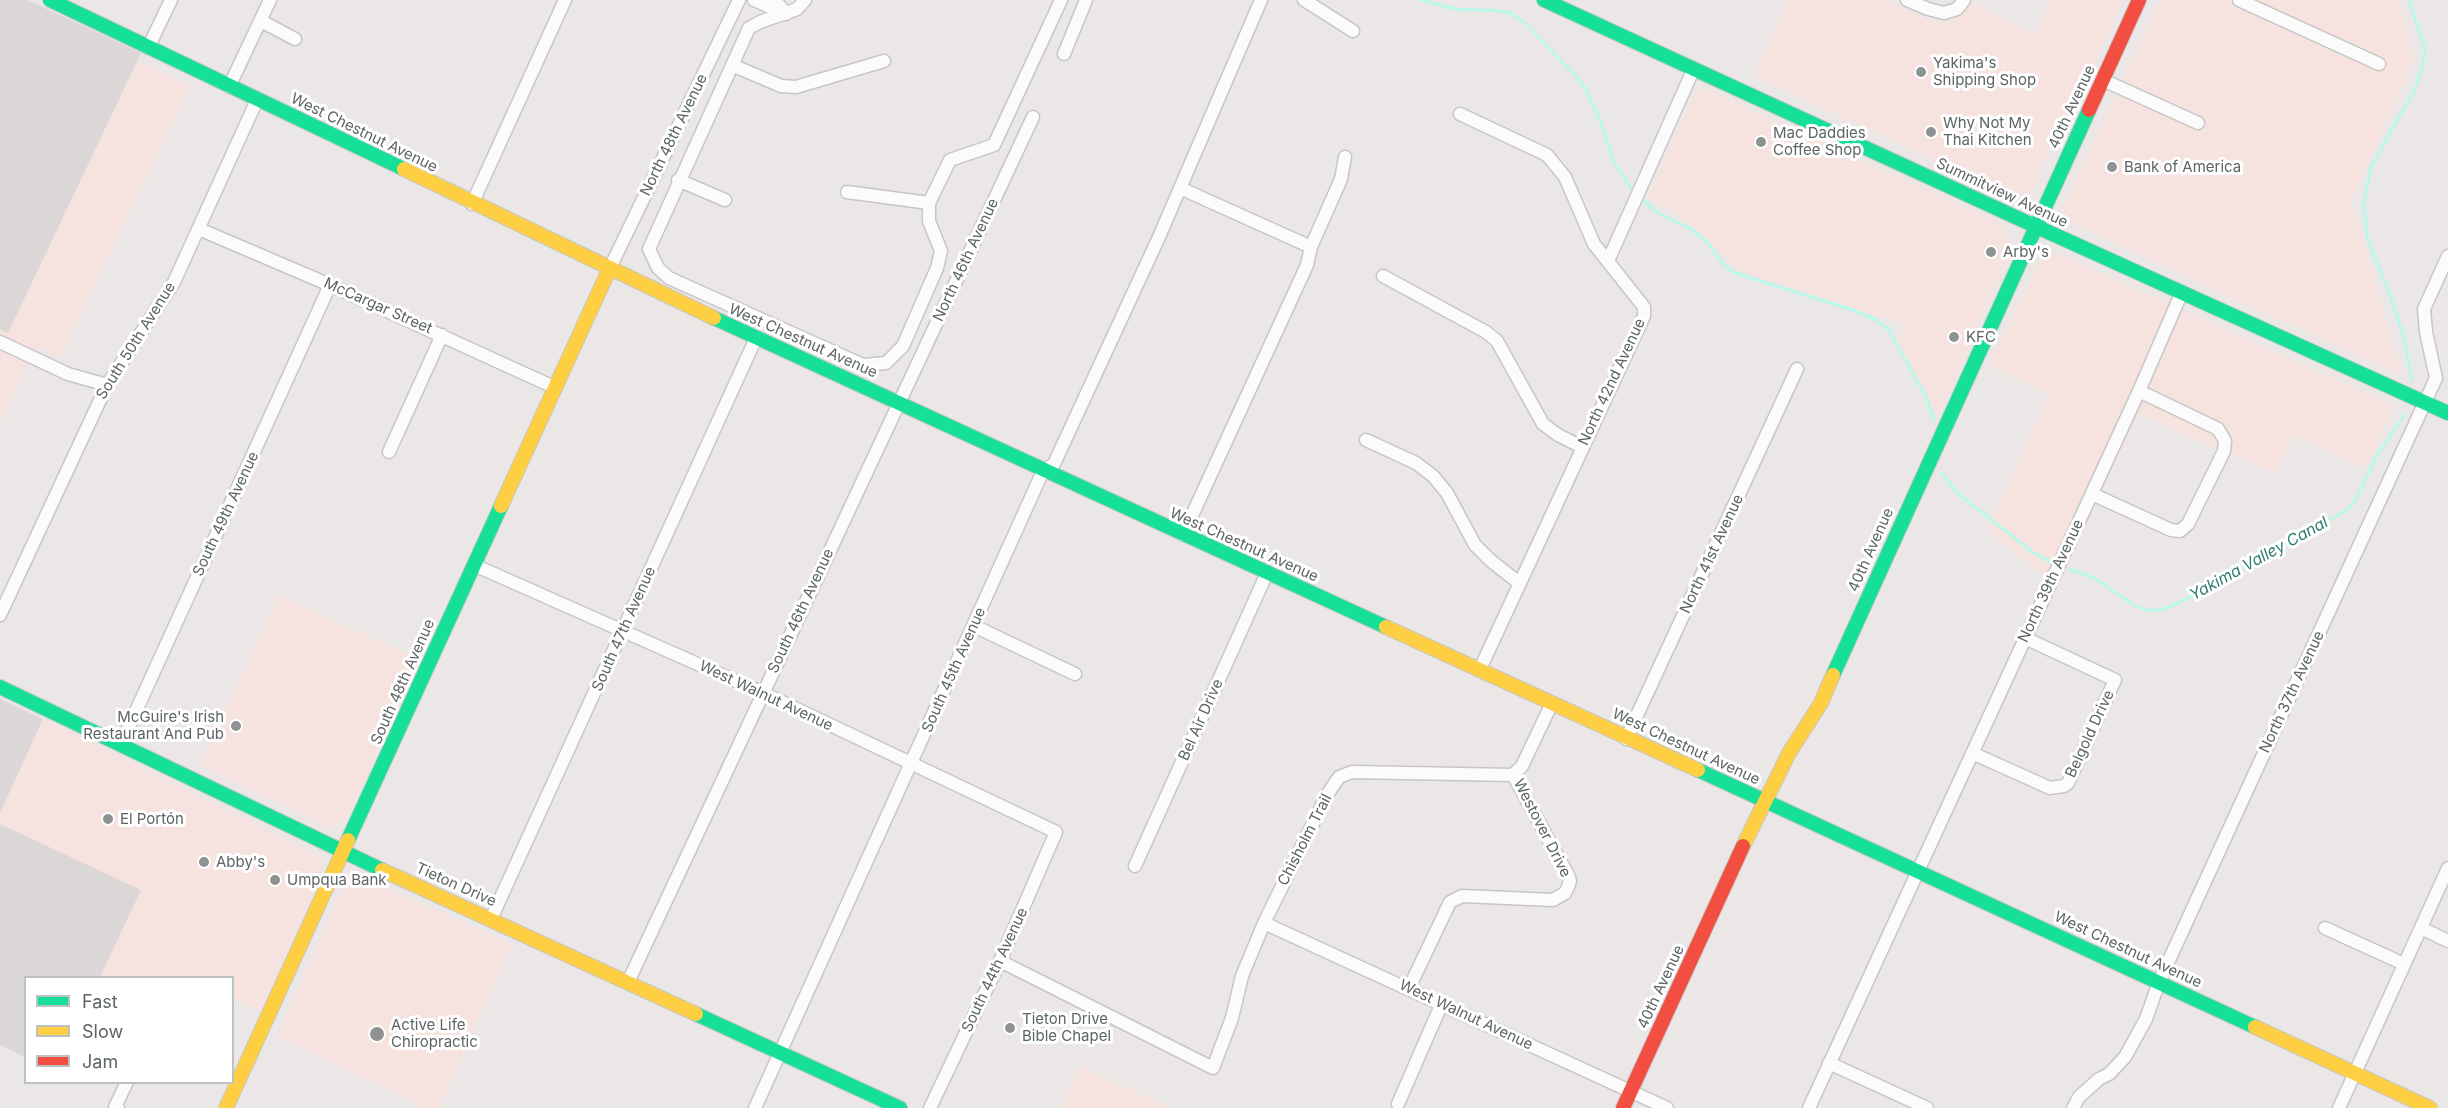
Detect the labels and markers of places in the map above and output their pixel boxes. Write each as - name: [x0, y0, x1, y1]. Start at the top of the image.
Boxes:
- place label: Yakima's Shipping Shop: [1933, 54, 2036, 89]
- marker: Yakima's Shipping Shop: [1914, 65, 1928, 79]
- place label: Why Not My Thai Kitchen: [1943, 114, 2032, 149]
- place label: Mac Daddies Coffee Shop: [1773, 124, 1866, 159]
- marker: Why Not My Thai Kitchen: [1924, 125, 1938, 139]
- marker: Mac Daddies Coffee Shop: [1754, 135, 1768, 149]
- place label: Bank of America: [2124, 158, 2241, 176]
- marker: Bank of America: [2105, 160, 2119, 174]
- place label: Arby's: [2003, 243, 2049, 261]
- marker: Arby's: [1984, 245, 1998, 259]
- place label: KFC: [1966, 328, 1996, 346]
- marker: KFC: [1947, 330, 1961, 344]
- place label: McGuire's Irish Restaurant And Pub: [83, 708, 224, 743]
- marker: McGuire's Irish Restaurant And Pub: [229, 719, 243, 733]
- place label: El Portón: [120, 810, 184, 828]
- marker: El Portón: [101, 812, 115, 826]
- place label: Abby's: [216, 853, 265, 871]
- marker: Abby's: [197, 855, 211, 869]
- place label: Umpqua Bank: [287, 871, 387, 889]
- marker: Umpqua Bank: [268, 873, 282, 887]
- place label: Tieton Drive Bible Chapel: [1022, 1010, 1111, 1045]
- place label: Active Life Chiropractic: [391, 1016, 478, 1051]
- marker: Tieton Drive Bible Chapel: [1003, 1021, 1017, 1035]
- marker: Active Life Chiropractic: [368, 1025, 386, 1043]

